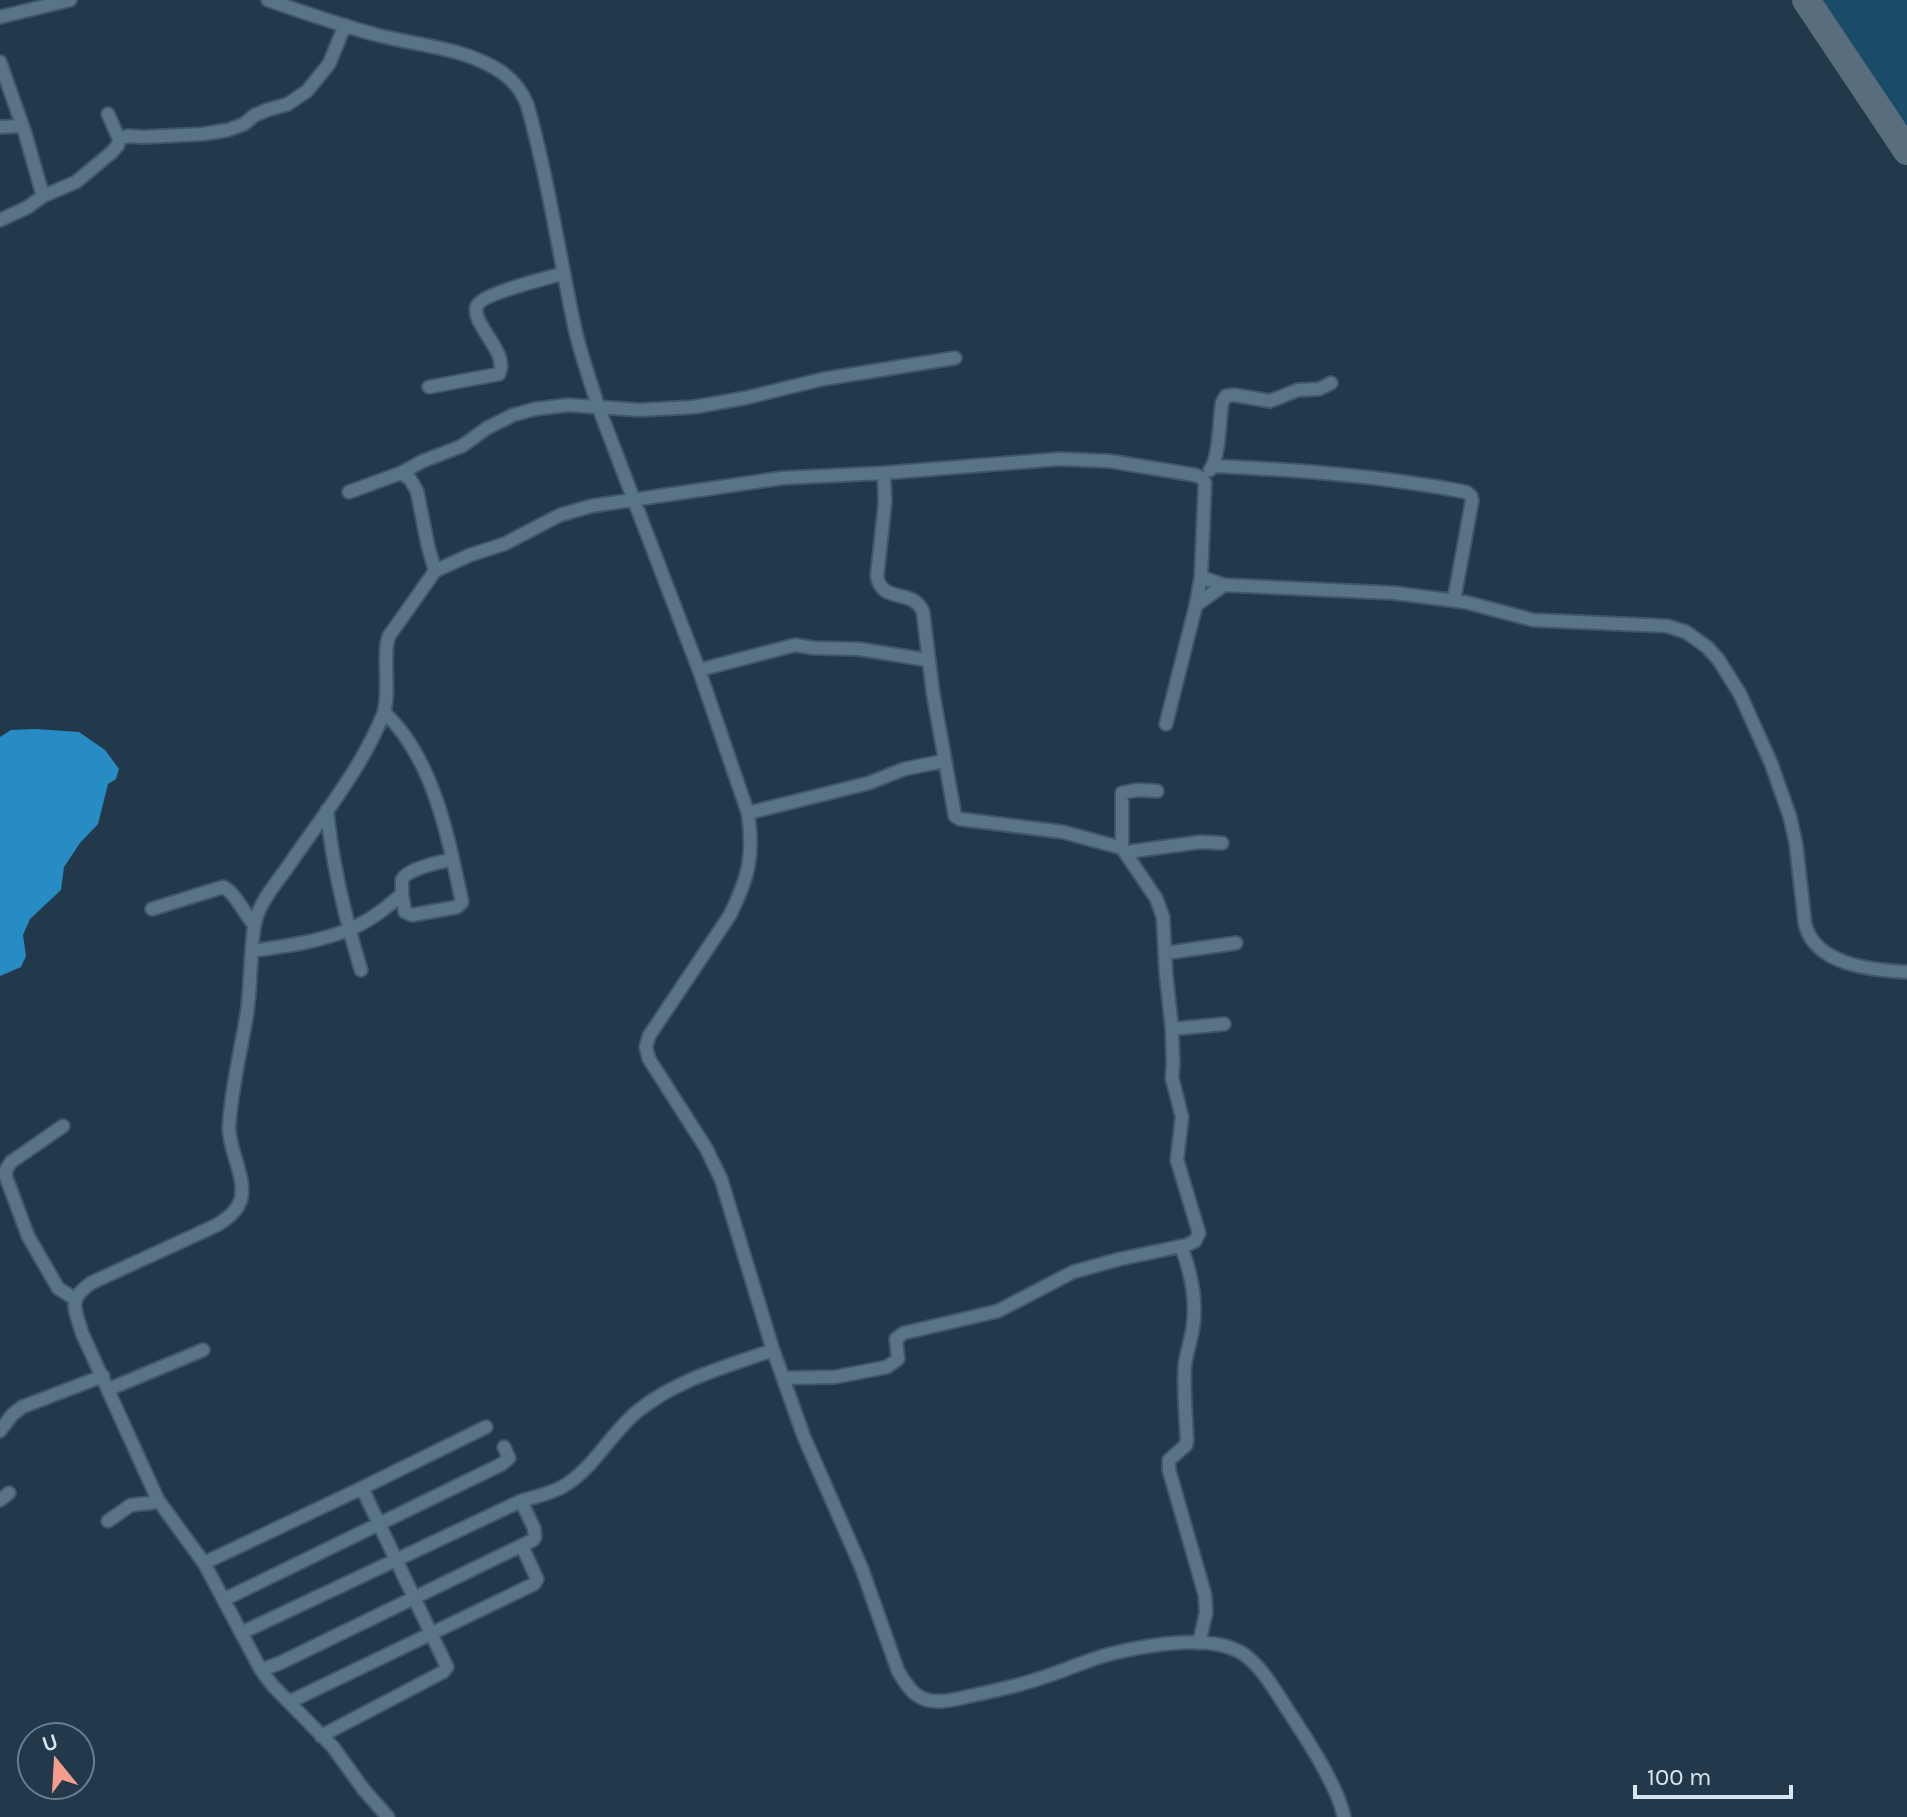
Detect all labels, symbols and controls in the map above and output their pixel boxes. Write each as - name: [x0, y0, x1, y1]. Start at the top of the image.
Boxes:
- north arrow: [16, 1721, 96, 1801]
- text: U: [39, 1728, 61, 1758]
- scale bar: [1635, 1749, 1791, 1799]
- text: 100 m: [1647, 1763, 1712, 1791]

